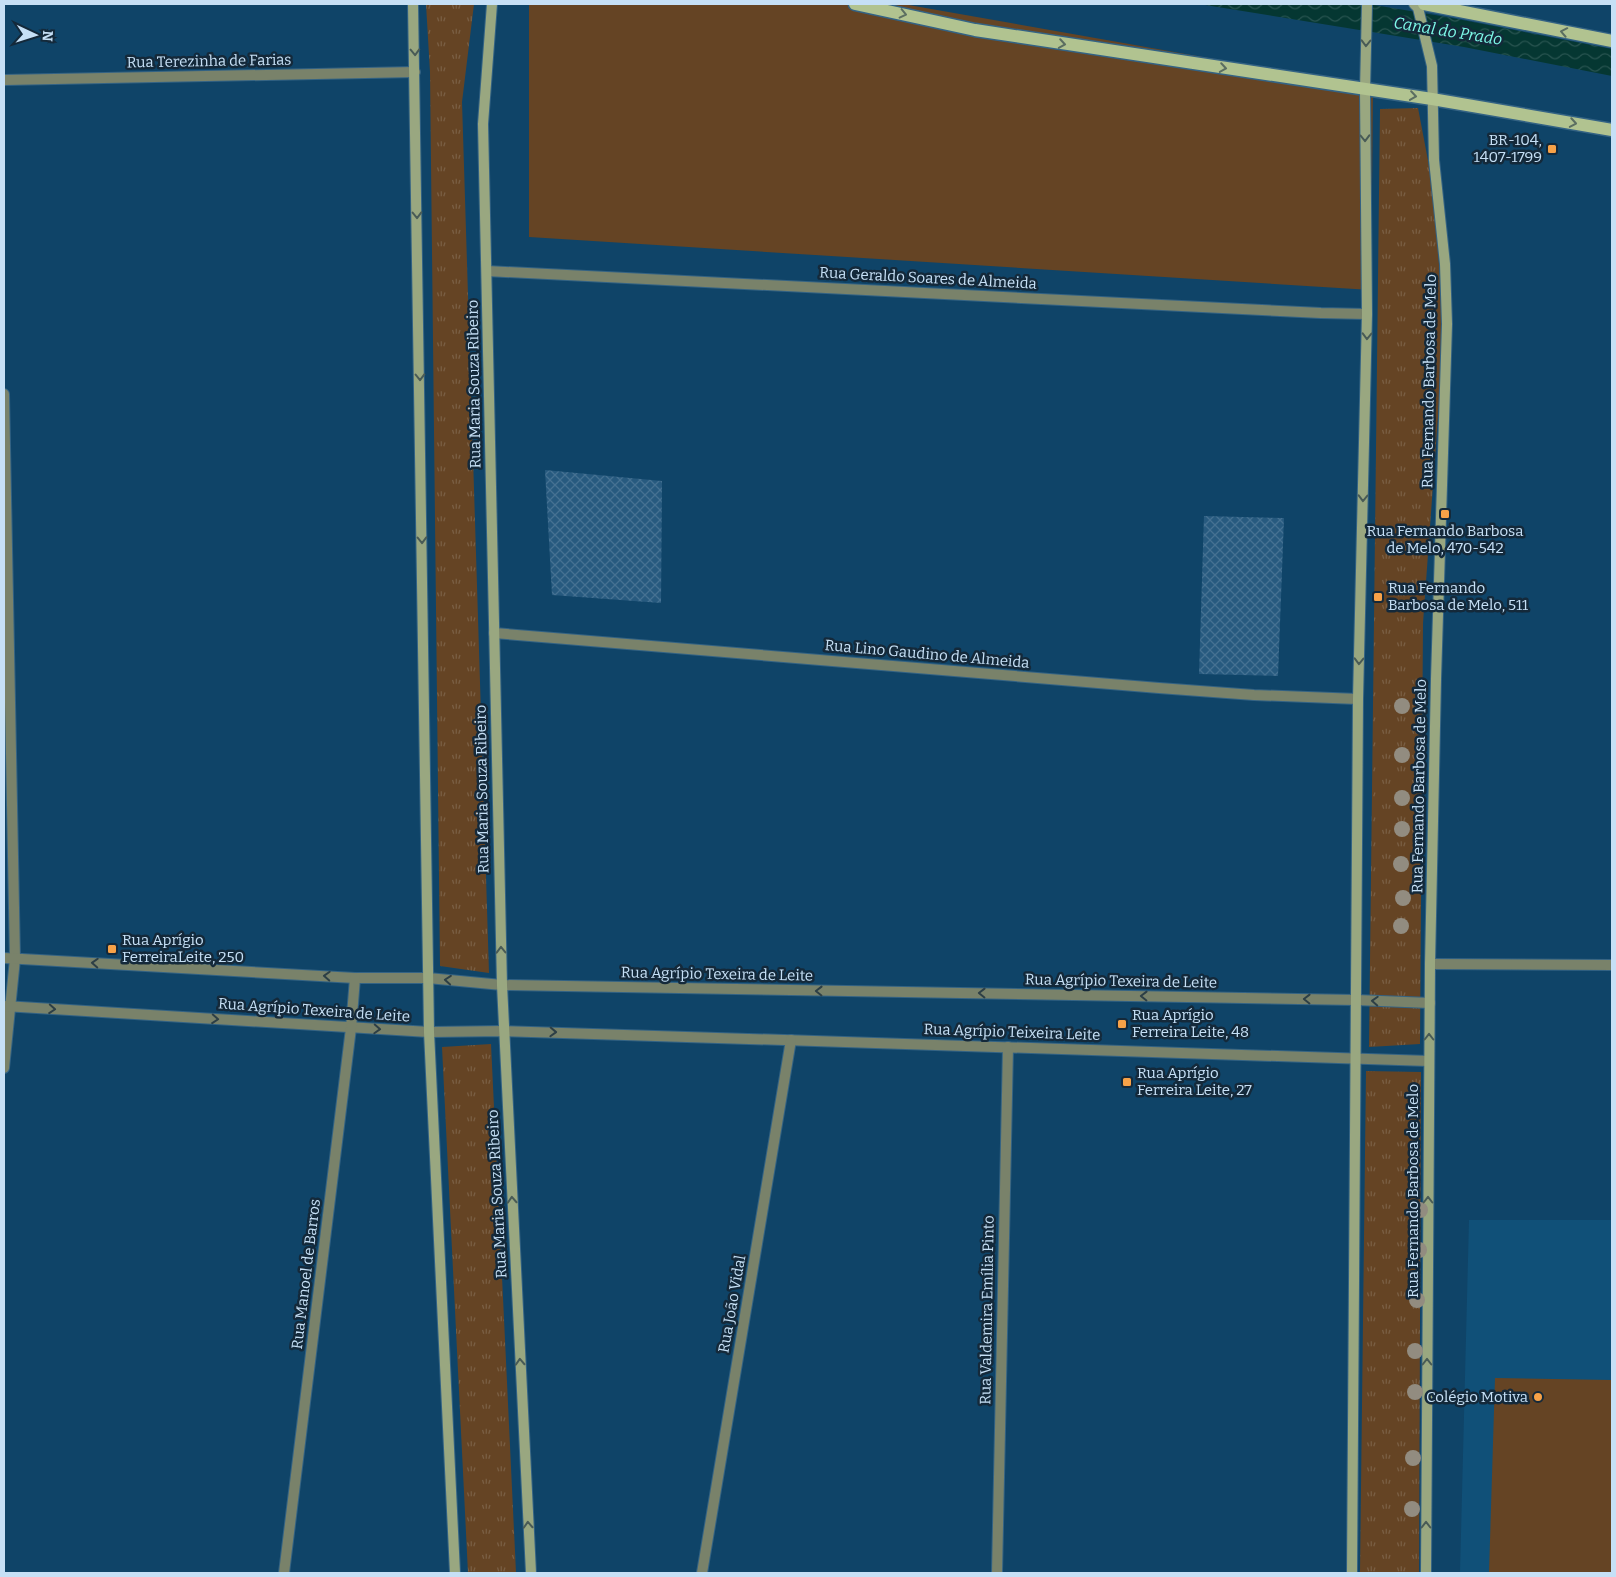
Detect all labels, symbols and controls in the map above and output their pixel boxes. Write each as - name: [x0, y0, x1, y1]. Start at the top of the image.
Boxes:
- one-way arrow: [898, 8, 907, 19]
- north arrow: [10, 10, 60, 60]
- water label: Canal do Prado: [1392, 13, 1504, 49]
- one-way arrow: [1560, 27, 1569, 37]
- text: N: [39, 30, 56, 42]
- one-way arrow: [1058, 38, 1067, 48]
- one-way arrow: [1361, 39, 1371, 47]
- one-way arrow: [409, 49, 420, 57]
- street label: Rua Terezinha de Farias: [126, 51, 292, 71]
- one-way arrow: [1219, 62, 1227, 73]
- one-way arrow: [1409, 91, 1417, 101]
- one-way arrow: [1570, 117, 1578, 128]
- place label: BR-104, 1407-1799: [1474, 131, 1542, 166]
- one-way arrow: [1360, 135, 1370, 143]
- marker: BR-104, 1407-1799: [1546, 143, 1558, 155]
- one-way arrow: [412, 212, 422, 219]
- street label: Rua Geraldo Soares de Almeida: [819, 263, 1037, 293]
- street label: Rua Fernando Barbosa de Melo: [1418, 274, 1440, 488]
- street label: Rua Maria Souza Ribeiro: [464, 299, 484, 469]
- one-way arrow: [1362, 332, 1372, 340]
- one-way arrow: [414, 374, 425, 382]
- one-way arrow: [1358, 495, 1368, 503]
- marker: Rua Fernando Barbosa de Melo, 470-542: [1439, 508, 1451, 520]
- place label: Rua Fernando Barbosa de Melo, 470-542: [1367, 522, 1523, 557]
- one-way arrow: [417, 536, 427, 544]
- place label: Rua Fernando Barbosa de Melo, 511: [1388, 579, 1528, 614]
- marker: Rua Fernando Barbosa de Melo, 511: [1372, 591, 1384, 603]
- street label: Rua Lino Gaudino de Almeida: [824, 636, 1030, 672]
- one-way arrow: [1354, 658, 1364, 665]
- street label: Rua Fernando Barbosa de Melo: [1408, 679, 1430, 893]
- street label: Rua Maria Souza Ribeiro: [472, 704, 492, 874]
- place label: Rua Aprígio FerreiraLeite, 250: [122, 931, 244, 966]
- marker: Rua Aprígio FerreiraLeite, 250: [106, 943, 118, 955]
- one-way arrow: [496, 946, 506, 954]
- one-way arrow: [91, 958, 99, 969]
- street label: Rua Agrípio Texeira de Leite: [621, 963, 813, 985]
- street label: Rua Agrípio Texeira de Leite: [1025, 970, 1217, 992]
- one-way arrow: [323, 971, 331, 982]
- one-way arrow: [443, 975, 451, 986]
- one-way arrow: [815, 985, 823, 996]
- one-way arrow: [978, 988, 986, 998]
- one-way arrow: [1140, 991, 1148, 1001]
- street label: Rua Agrípio Texeira de Leite: [217, 994, 411, 1026]
- one-way arrow: [1303, 994, 1310, 1004]
- one-way arrow: [1371, 995, 1379, 1006]
- one-way arrow: [49, 1003, 57, 1014]
- place label: Rua Aprígio Ferreira Leite, 48: [1132, 1006, 1249, 1041]
- one-way arrow: [211, 1014, 219, 1025]
- marker: Rua Aprígio Ferreira Leite, 48: [1116, 1018, 1128, 1030]
- street label: Rua Agrípio Teixeira Leite: [923, 1020, 1101, 1044]
- one-way arrow: [373, 1024, 381, 1035]
- one-way arrow: [549, 1027, 557, 1038]
- one-way arrow: [1424, 1033, 1434, 1040]
- place label: Rua Aprígio Ferreira Leite, 27: [1137, 1064, 1252, 1099]
- marker: Rua Aprígio Ferreira Leite, 27: [1121, 1076, 1133, 1088]
- street label: Rua Fernando Barbosa de Melo: [1404, 1084, 1422, 1298]
- street label: Rua Maria Souza Ribeiro: [484, 1109, 510, 1279]
- one-way arrow: [1423, 1195, 1433, 1203]
- one-way arrow: [507, 1196, 518, 1204]
- street label: Rua Manoel de Barros: [288, 1198, 324, 1350]
- street label: Rua Valdemira Emília Pinto: [976, 1215, 998, 1405]
- street label: Rua João Vidal: [715, 1254, 749, 1354]
- one-way arrow: [515, 1358, 526, 1366]
- one-way arrow: [1422, 1358, 1432, 1366]
- place label: Colégio Motiva: [1426, 1388, 1528, 1406]
- marker: Colégio Motiva: [1532, 1391, 1544, 1403]
- one-way arrow: [523, 1520, 534, 1528]
- one-way arrow: [1421, 1520, 1431, 1528]

